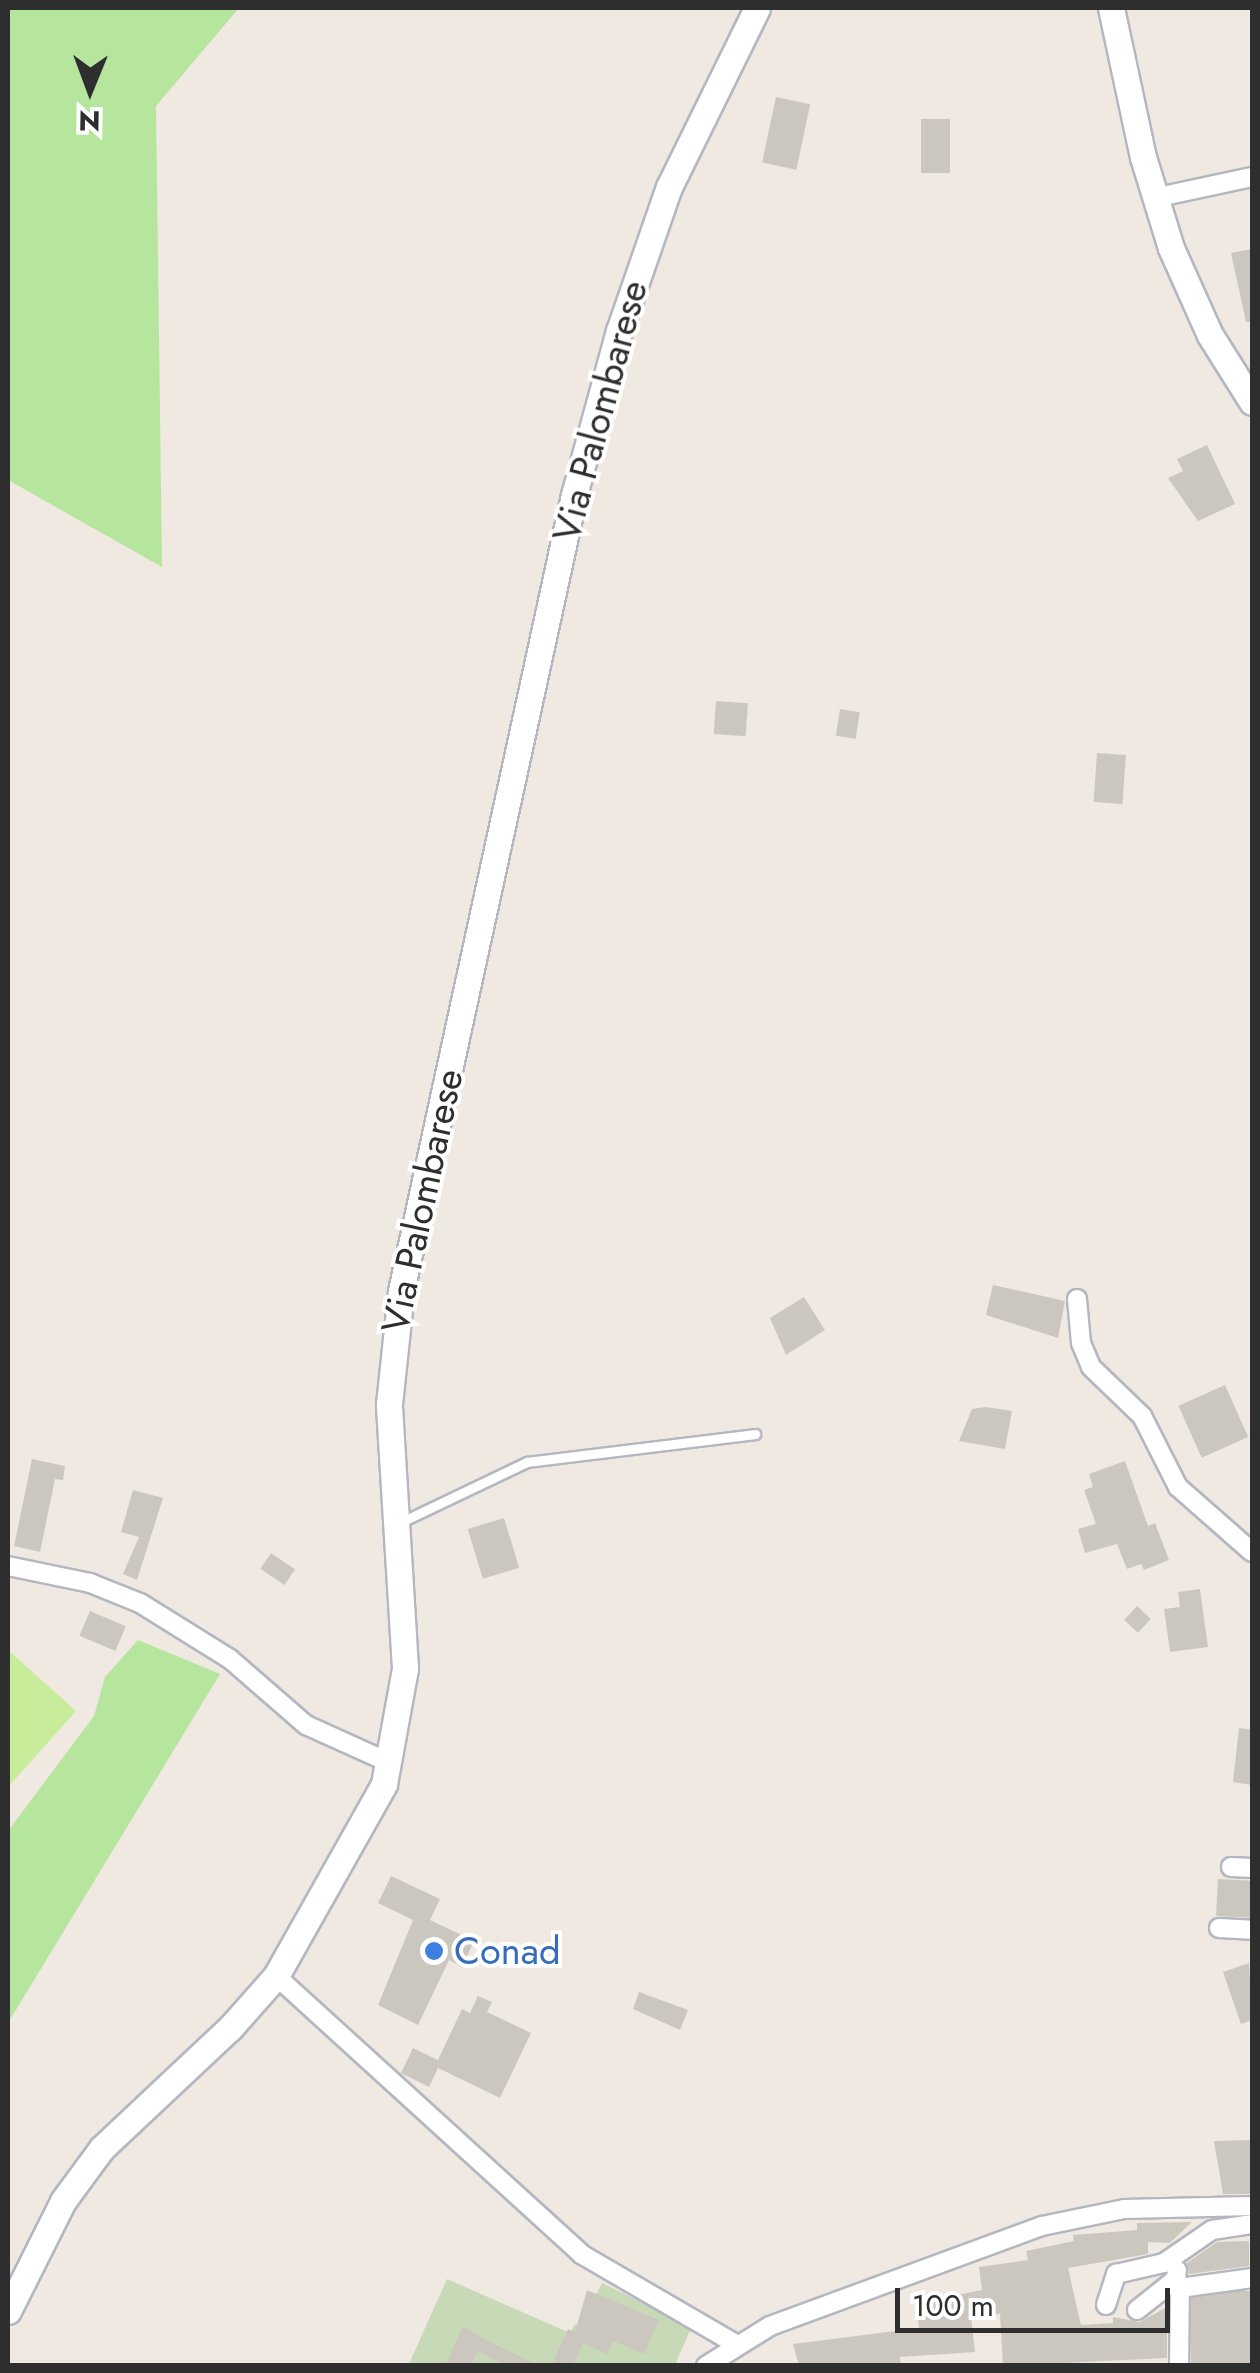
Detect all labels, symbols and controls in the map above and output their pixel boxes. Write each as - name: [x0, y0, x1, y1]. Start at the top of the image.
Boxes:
- north arrow: [40, 40, 140, 140]
- text: N: [78, 100, 101, 141]
- street label: Via Palombarese: [543, 275, 657, 547]
- street label: Via Palombarese: [372, 1065, 472, 1337]
- place label: Conad: [454, 1928, 561, 1974]
- marker: Conad: [423, 1940, 445, 1962]
- scale bar: [900, 2268, 1175, 2330]
- text: 100 m: [912, 2284, 994, 2327]

